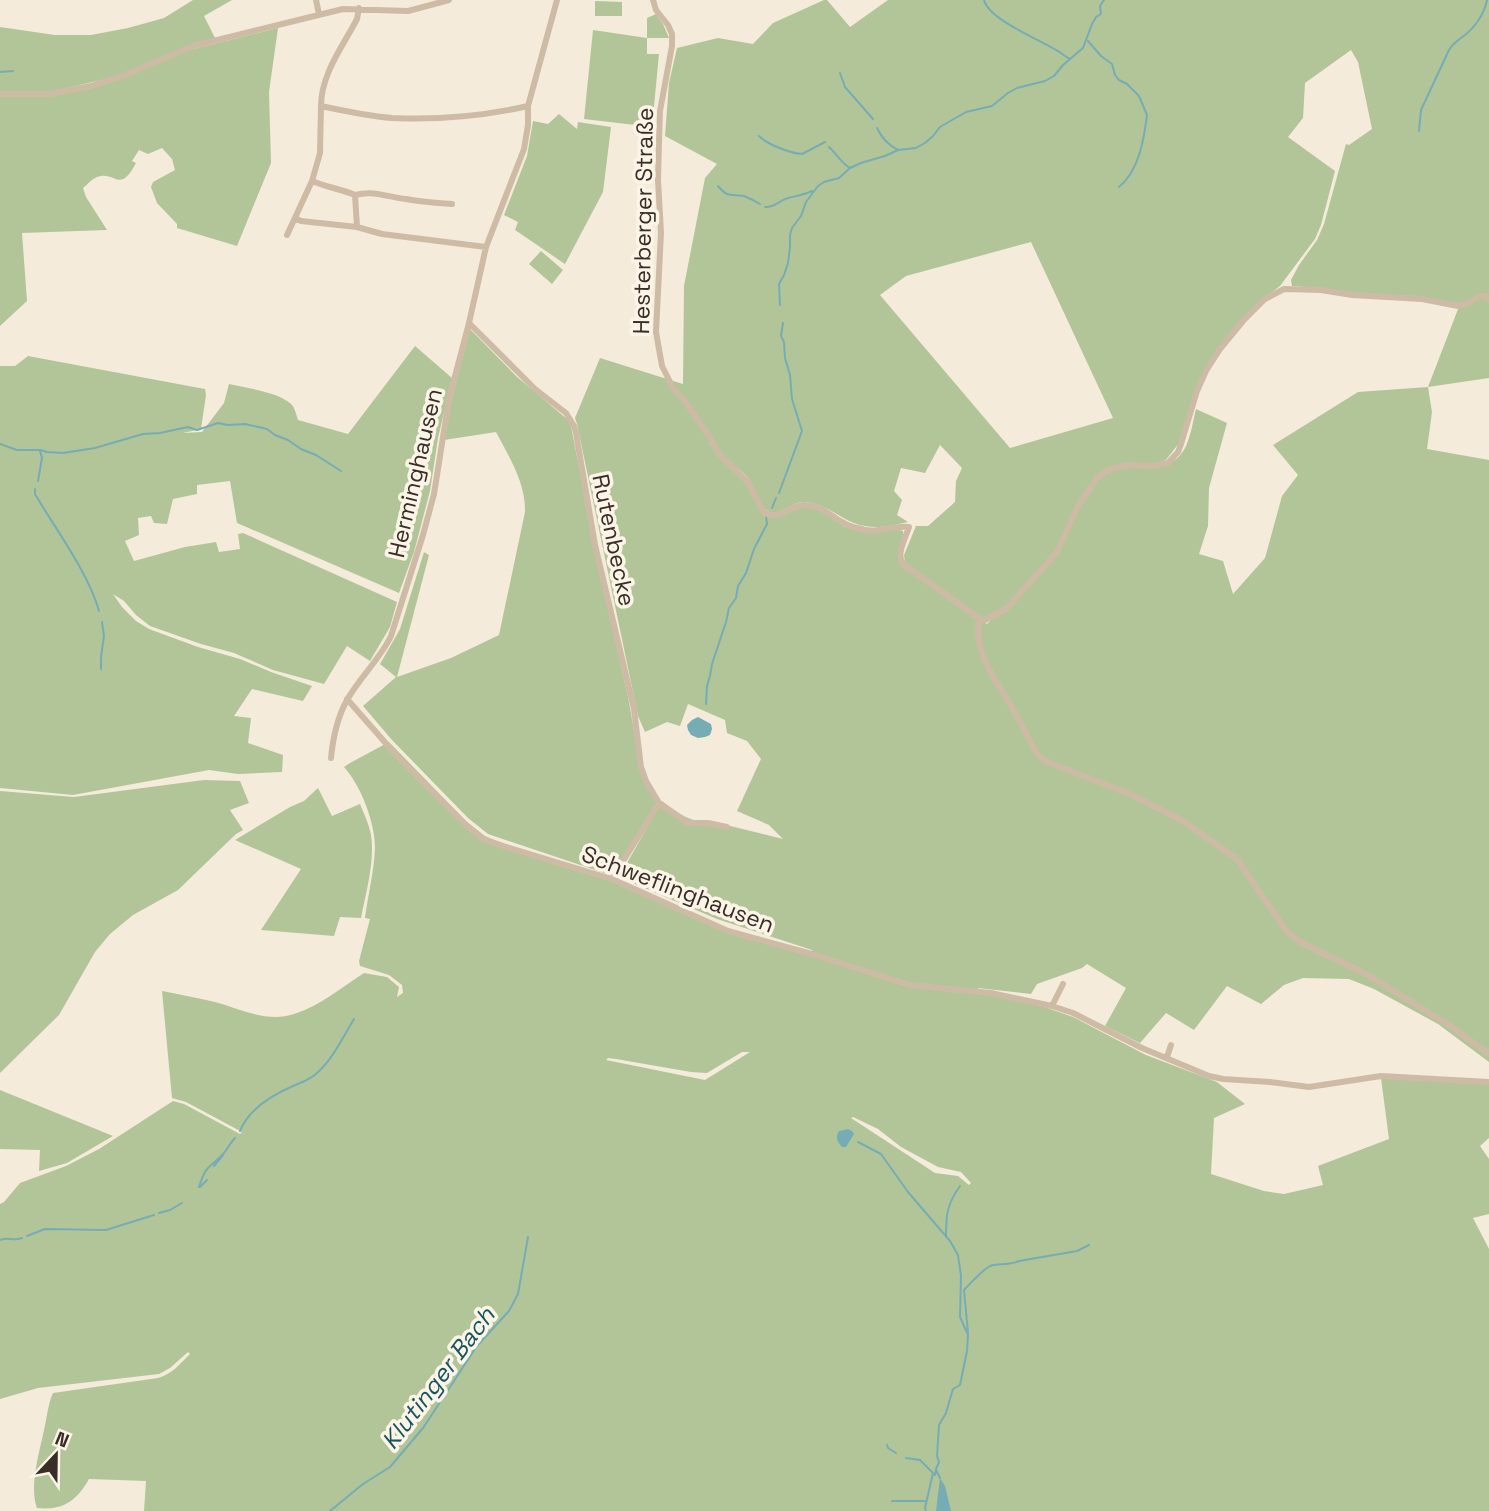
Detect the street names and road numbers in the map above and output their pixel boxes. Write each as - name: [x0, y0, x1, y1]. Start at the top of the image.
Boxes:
- street label: Hesterberger Straße: [626, 107, 660, 335]
- street label: Herminghausen: [381, 386, 449, 560]
- street label: Rutenbecke: [585, 471, 643, 609]
- street label: Schweflinghausen: [577, 838, 779, 940]

